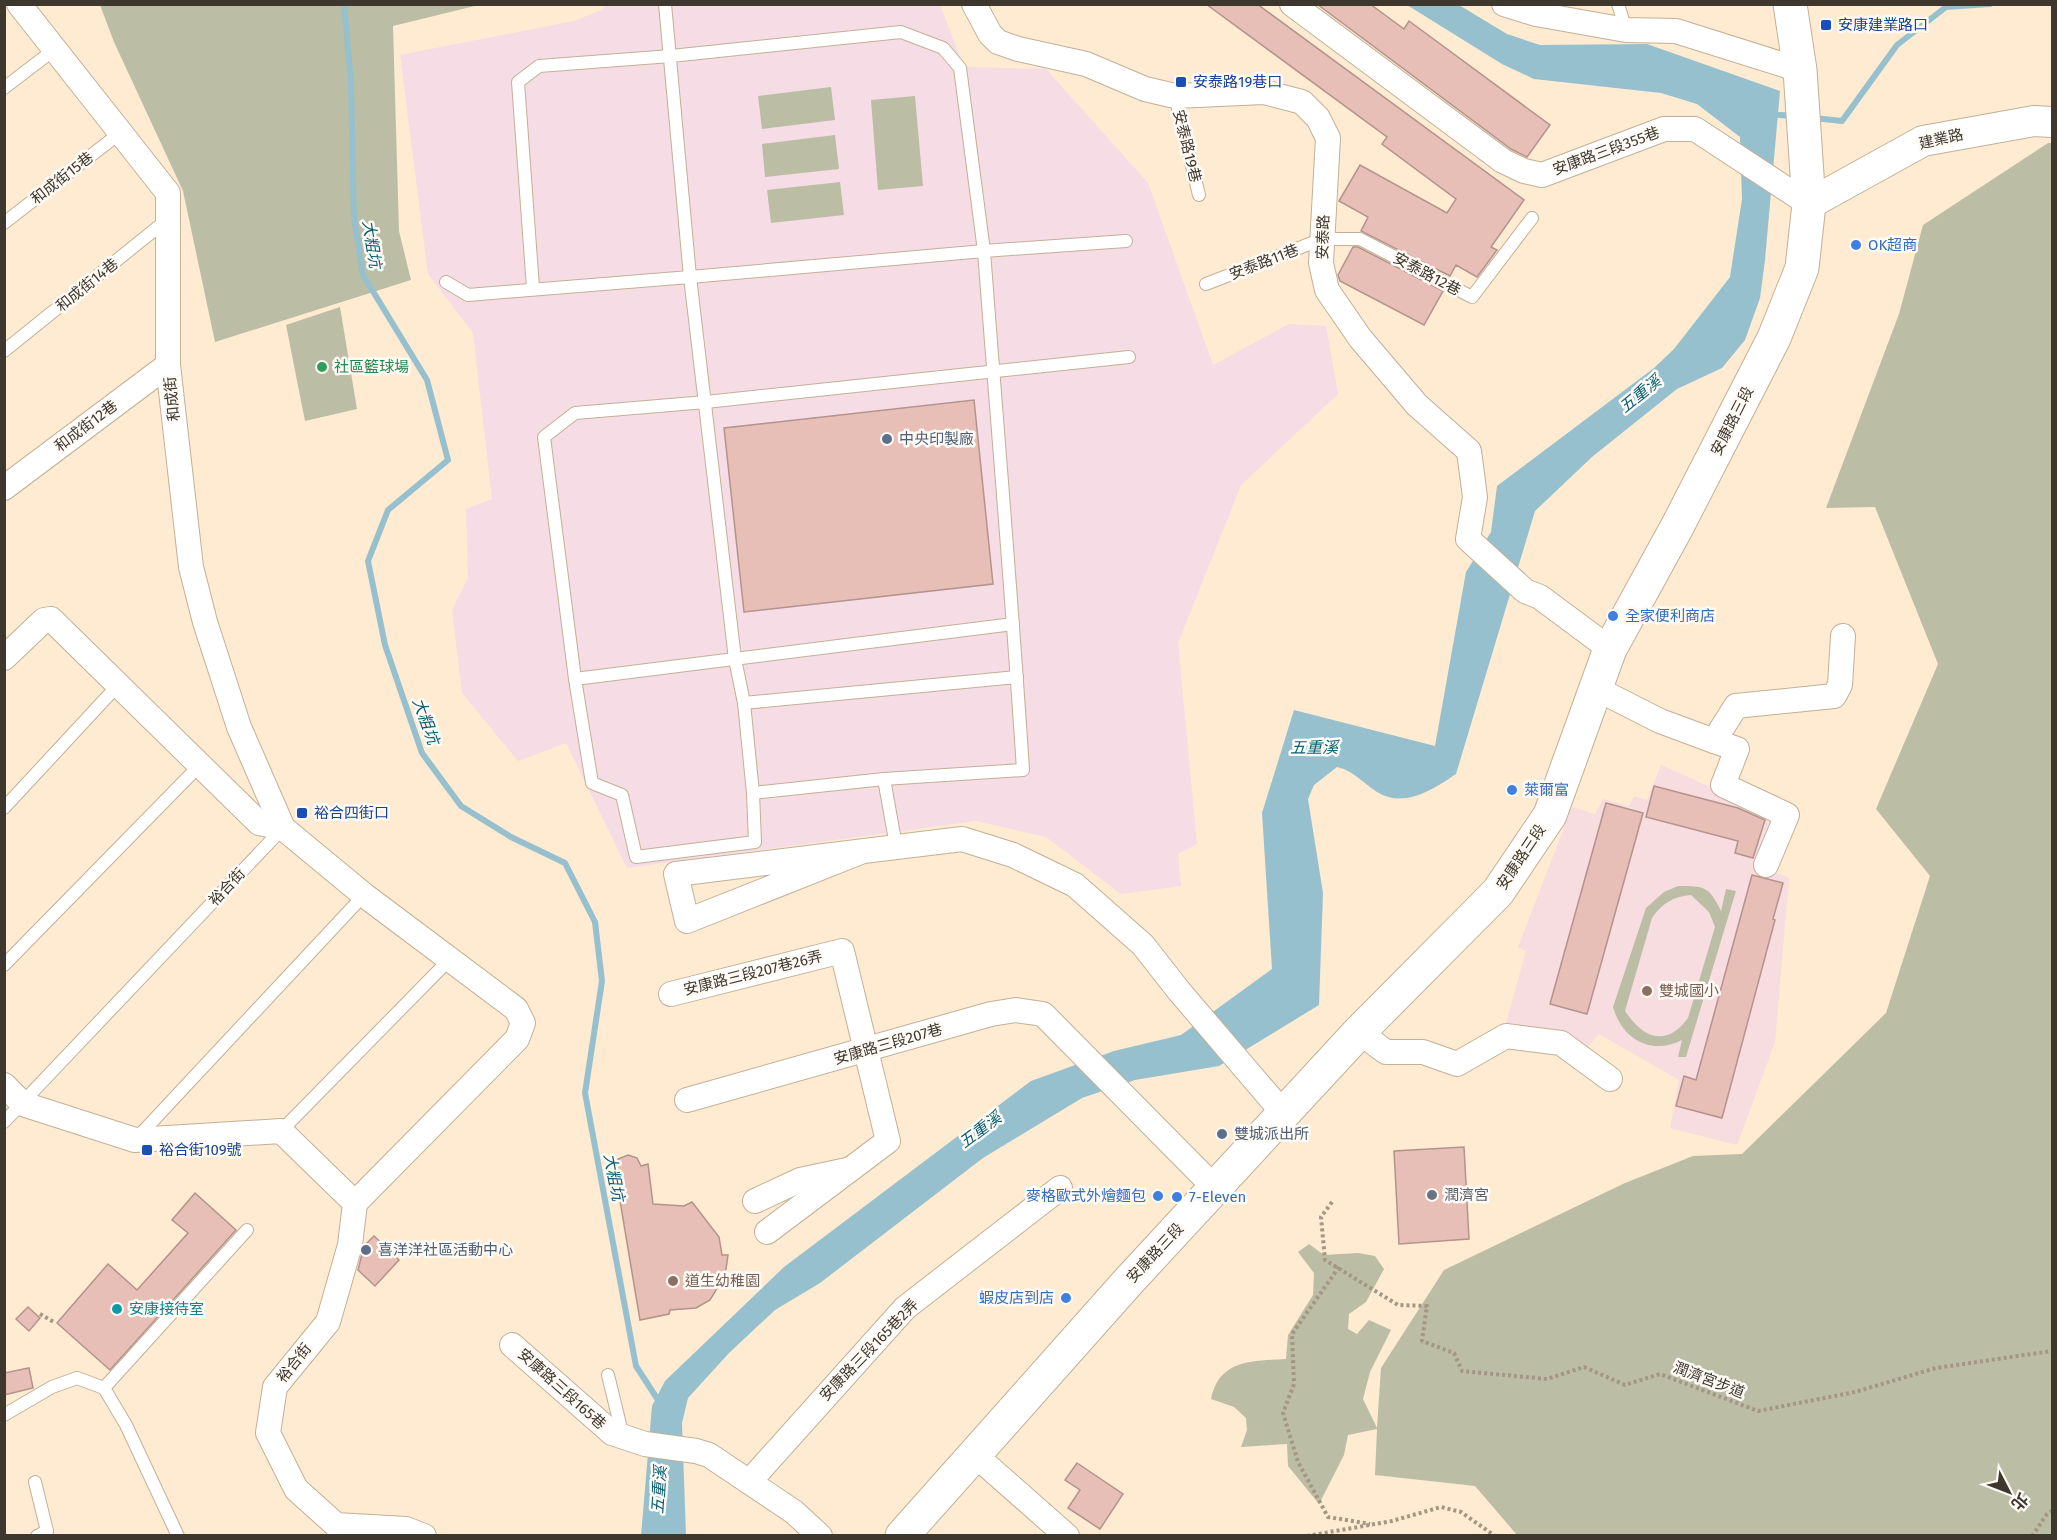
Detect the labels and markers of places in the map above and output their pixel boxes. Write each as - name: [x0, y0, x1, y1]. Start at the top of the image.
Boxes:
- place label: 安康建業路口: [1838, 16, 1928, 34]
- marker: 安康建業路口: [1819, 18, 1833, 32]
- place label: 安泰路19巷口: [1193, 73, 1282, 91]
- marker: 安泰路19巷口: [1174, 75, 1188, 89]
- place label: OK超商: [1868, 236, 1917, 254]
- marker: OK超商: [1849, 238, 1863, 252]
- place label: 社區籃球場: [334, 358, 409, 376]
- marker: 社區籃球場: [315, 360, 329, 374]
- place label: 中央印製廠: [899, 430, 974, 448]
- marker: 中央印製廠: [880, 432, 894, 446]
- place label: 全家便利商店: [1625, 607, 1715, 625]
- marker: 全家便利商店: [1606, 609, 1620, 623]
- place label: 萊爾富: [1524, 781, 1569, 799]
- marker: 萊爾富: [1505, 783, 1519, 797]
- place label: 裕合四街口: [314, 804, 389, 822]
- marker: 裕合四街口: [295, 806, 309, 820]
- place label: 雙城國小: [1659, 982, 1719, 1000]
- marker: 雙城國小: [1640, 984, 1654, 998]
- place label: 雙城派出所: [1234, 1125, 1309, 1143]
- marker: 雙城派出所: [1215, 1127, 1229, 1141]
- place label: 裕合街109號: [159, 1141, 242, 1159]
- marker: 裕合街109號: [140, 1143, 154, 1157]
- place label: 潤濟宮: [1444, 1186, 1489, 1204]
- place label: 麥格歐式外燴麵包: [1026, 1187, 1146, 1205]
- place label: 7-Eleven: [1189, 1188, 1246, 1206]
- marker: 潤濟宮: [1425, 1188, 1439, 1202]
- marker: 麥格歐式外燴麵包: [1151, 1189, 1165, 1203]
- marker: 7-Eleven: [1170, 1190, 1184, 1204]
- place label: 喜洋洋社區活動中心: [378, 1241, 513, 1259]
- marker: 喜洋洋社區活動中心: [359, 1243, 373, 1257]
- place label: 道生幼稚園: [685, 1272, 760, 1290]
- marker: 道生幼稚園: [666, 1274, 680, 1288]
- place label: 蝦皮店到店: [979, 1289, 1054, 1307]
- marker: 蝦皮店到店: [1059, 1291, 1073, 1305]
- place label: 安康接待室: [129, 1300, 204, 1318]
- marker: 安康接待室: [110, 1302, 124, 1316]

